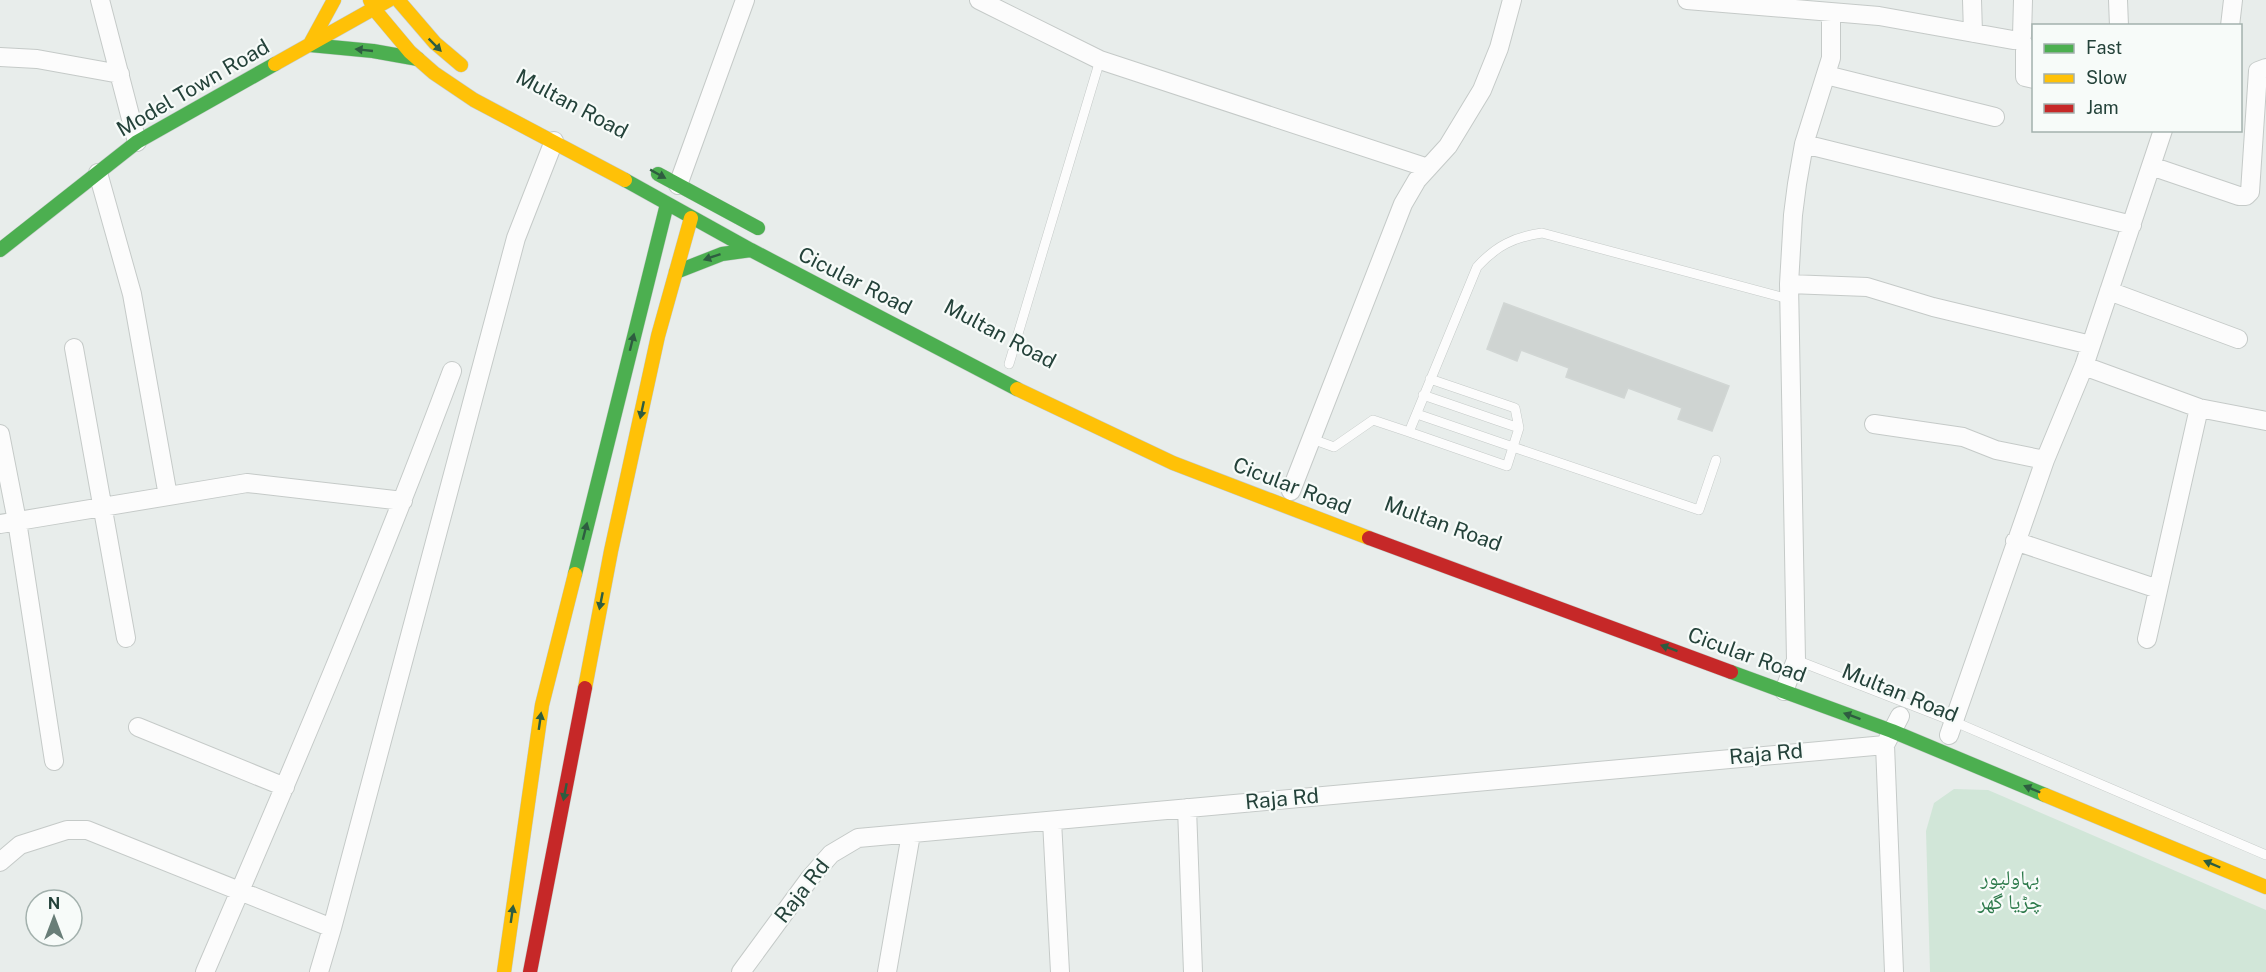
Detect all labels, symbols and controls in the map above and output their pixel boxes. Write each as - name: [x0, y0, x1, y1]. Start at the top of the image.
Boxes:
- legend: [2032, 24, 2242, 132]
- street label: Model Town Road: [112, 34, 274, 141]
- text: Fast: [2086, 37, 2122, 58]
- one-way arrow: [428, 38, 443, 52]
- one-way arrow: [355, 45, 374, 55]
- street label: Multan Road: [512, 64, 632, 144]
- text: Slow: [2086, 67, 2127, 88]
- text: Jam: [2086, 97, 2119, 118]
- one-way arrow: [650, 169, 667, 179]
- street label: Cicular Road: [794, 241, 916, 320]
- one-way arrow: [703, 253, 721, 263]
- street label: Multan Road: [940, 294, 1060, 374]
- one-way arrow: [628, 333, 638, 351]
- one-way arrow: [637, 401, 646, 420]
- street label: Cicular Road: [1230, 452, 1355, 519]
- street label: Multan Road: [1381, 491, 1505, 556]
- one-way arrow: [581, 522, 591, 541]
- one-way arrow: [596, 592, 605, 611]
- street label: Cicular Road: [1685, 622, 1810, 688]
- one-way arrow: [1659, 643, 1677, 653]
- street label: Multan Road: [1838, 658, 1962, 727]
- one-way arrow: [1842, 710, 1860, 720]
- one-way arrow: [535, 711, 544, 730]
- street label: Raja Rd: [1728, 738, 1804, 769]
- one-way arrow: [560, 783, 569, 802]
- street label: Raja Rd: [1244, 783, 1320, 814]
- one-way arrow: [2023, 784, 2041, 793]
- street label: Raja Rd: [769, 854, 834, 928]
- one-way arrow: [2203, 859, 2221, 868]
- park label: بہاولپور چڑیا گھر: [1977, 865, 2042, 914]
- north arrow: [24, 888, 84, 948]
- text: N: [48, 894, 60, 913]
- one-way arrow: [508, 904, 517, 923]

